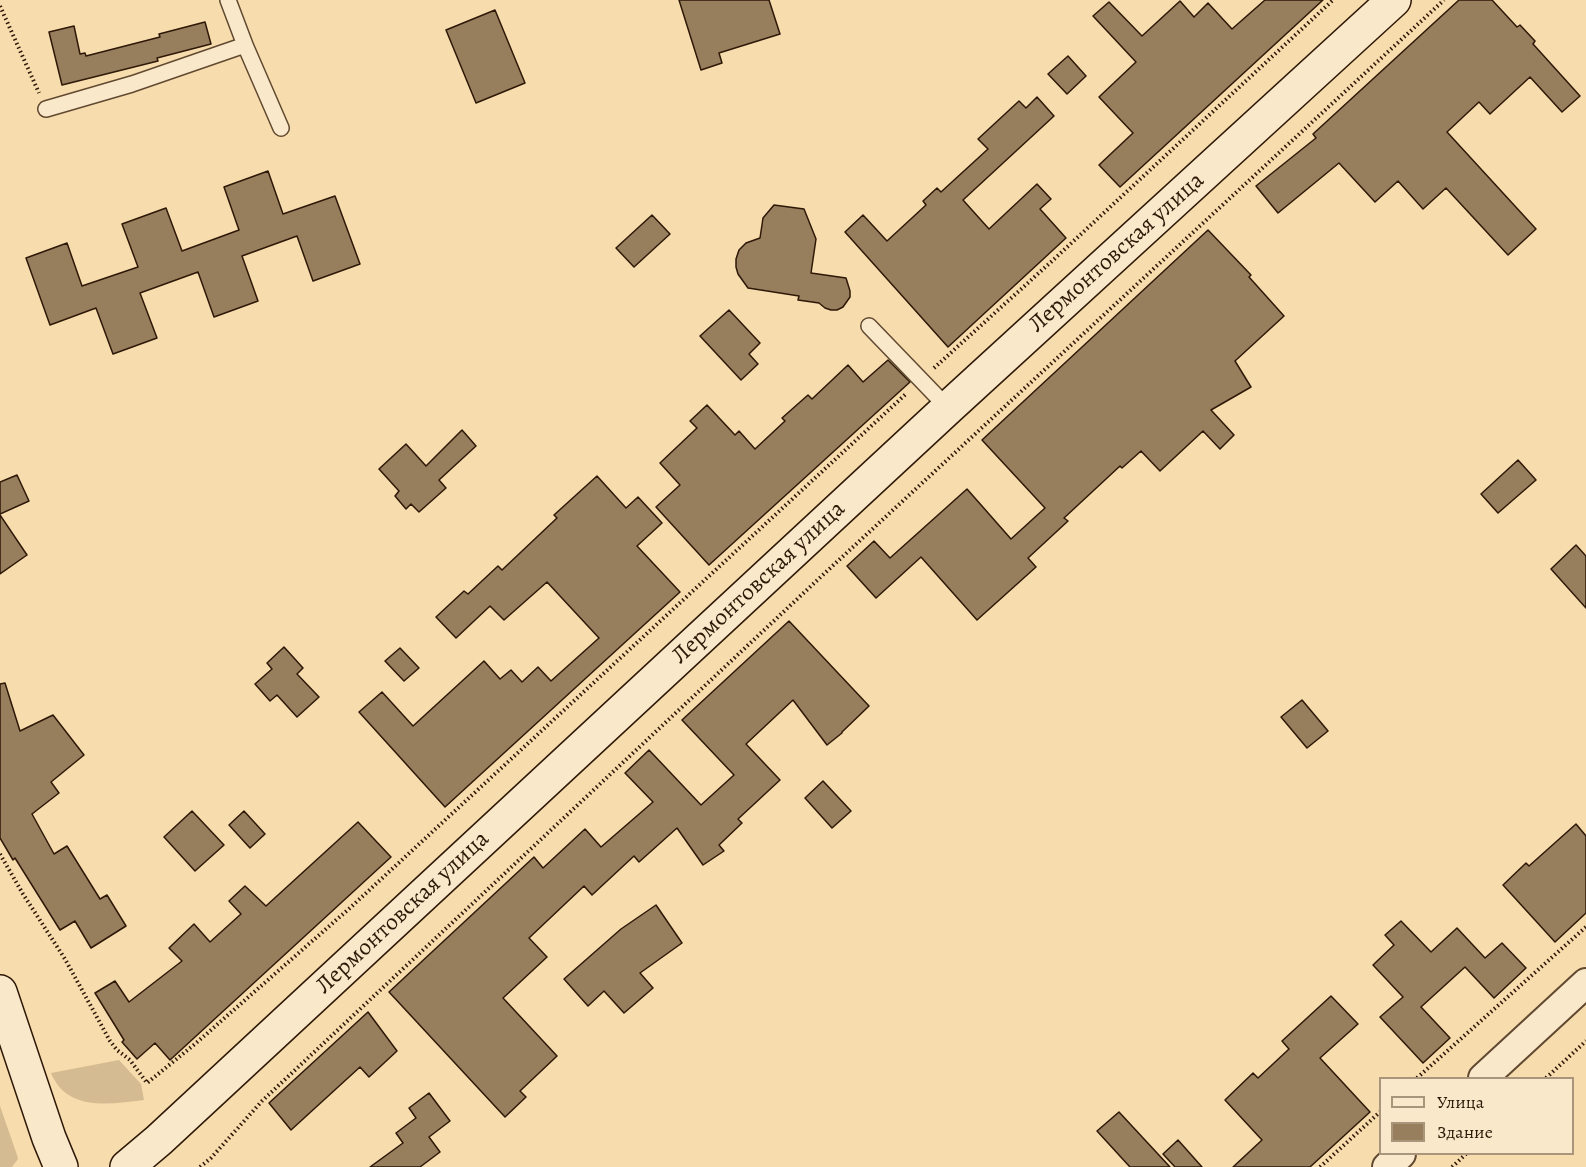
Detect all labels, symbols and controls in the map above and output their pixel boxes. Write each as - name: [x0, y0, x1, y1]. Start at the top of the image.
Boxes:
- street label: Лермонтовская улица: [1023, 167, 1211, 339]
- street label: Лермонтовская улица: [666, 495, 852, 671]
- street label: Лермонтовская улица: [310, 825, 496, 1001]
- legend: [1379, 1077, 1574, 1155]
- text: Улица: [1437, 1090, 1484, 1114]
- text: Здание: [1437, 1120, 1493, 1144]

